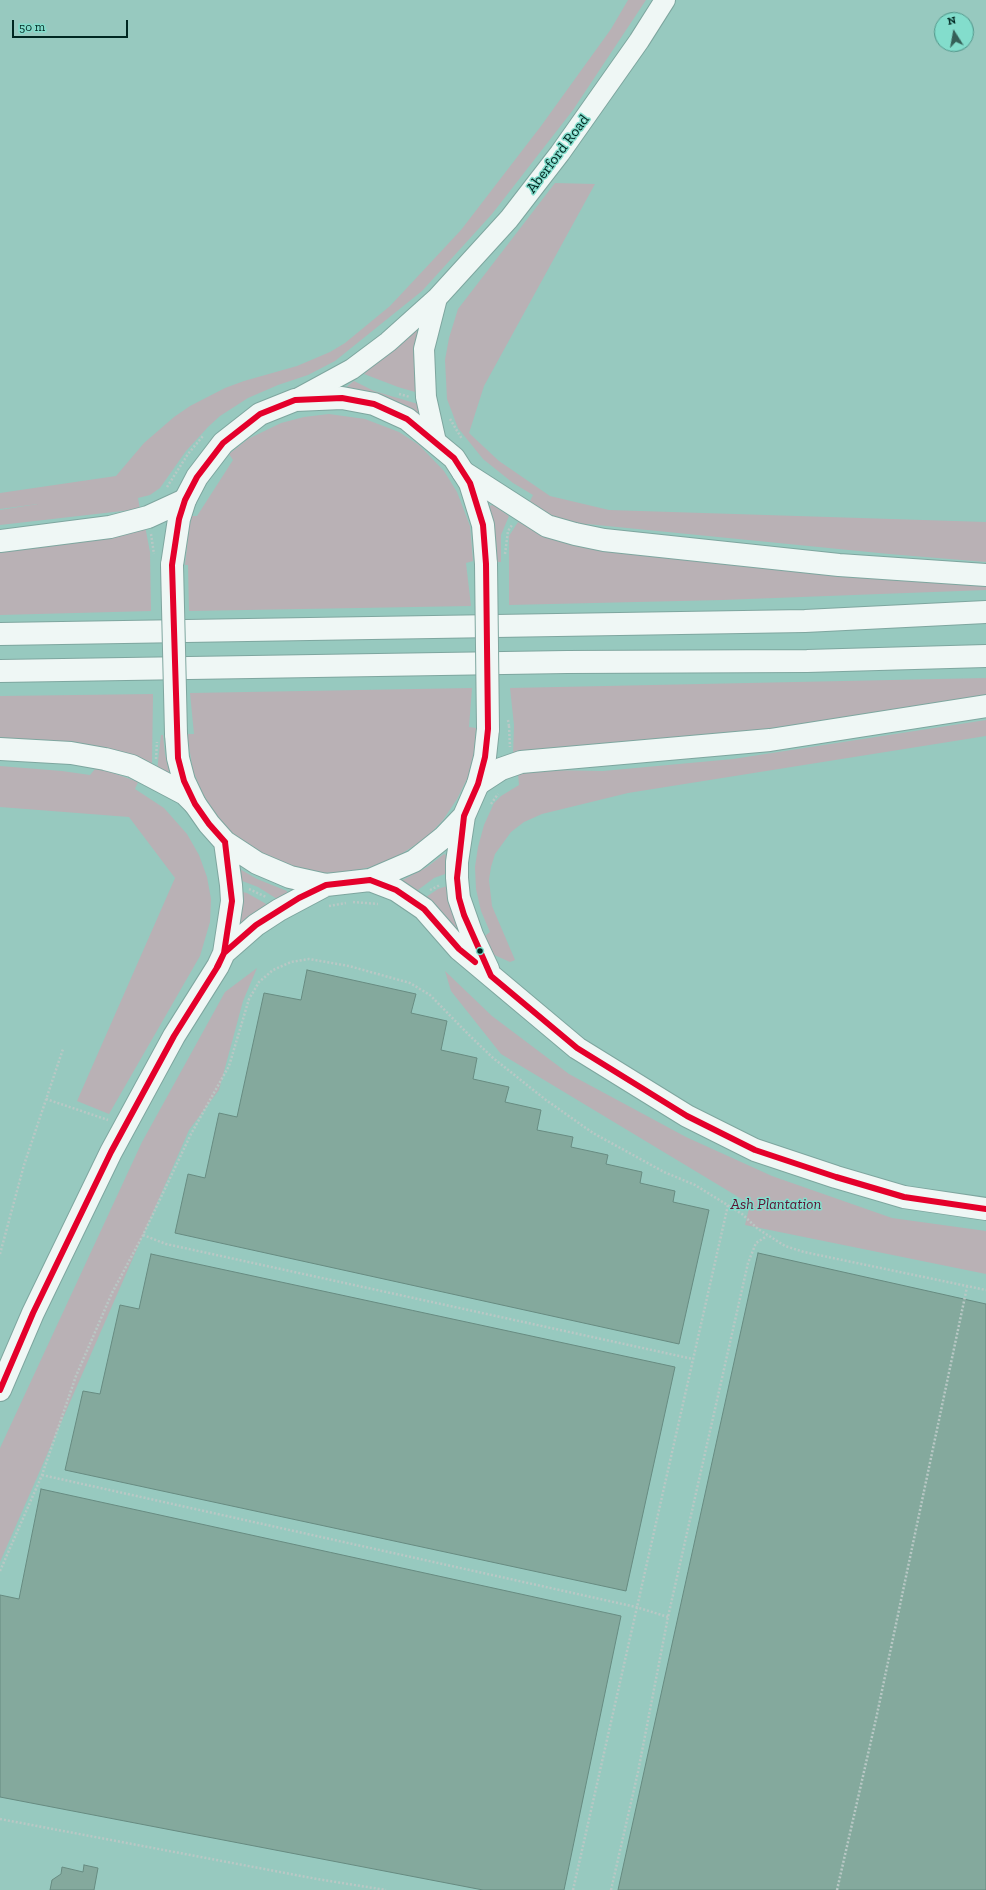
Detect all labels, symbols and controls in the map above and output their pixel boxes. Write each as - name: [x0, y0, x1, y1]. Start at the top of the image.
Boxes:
- scale bar: [14, 12, 130, 38]
- north arrow: [934, 12, 974, 52]
- text: N: [946, 14, 957, 28]
- text: 50 m: [19, 20, 45, 34]
- street label: Aberford Road: [523, 111, 593, 197]
- unlabelled marker: [475, 946, 485, 956]
- park label: Ash Plantation: [731, 1196, 821, 1214]

